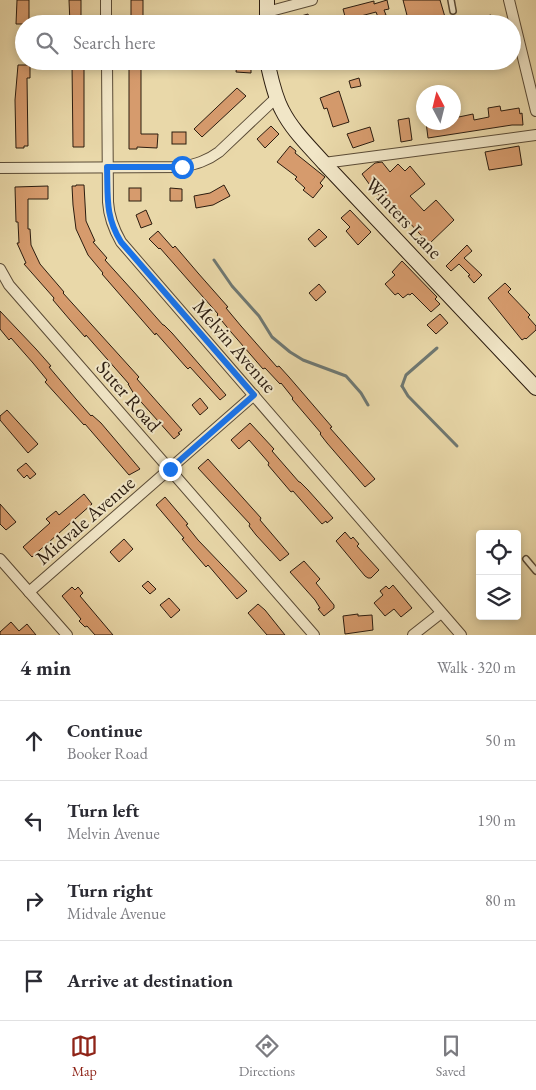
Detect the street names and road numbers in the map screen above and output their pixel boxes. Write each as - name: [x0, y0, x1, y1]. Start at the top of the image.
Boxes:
- street label: Winters Lane: [359, 172, 449, 265]
- street label: Melvin Avenue: [187, 294, 283, 398]
- street label: Suter Road: [91, 355, 168, 438]
- street label: Midvale Avenue: [30, 470, 140, 570]

